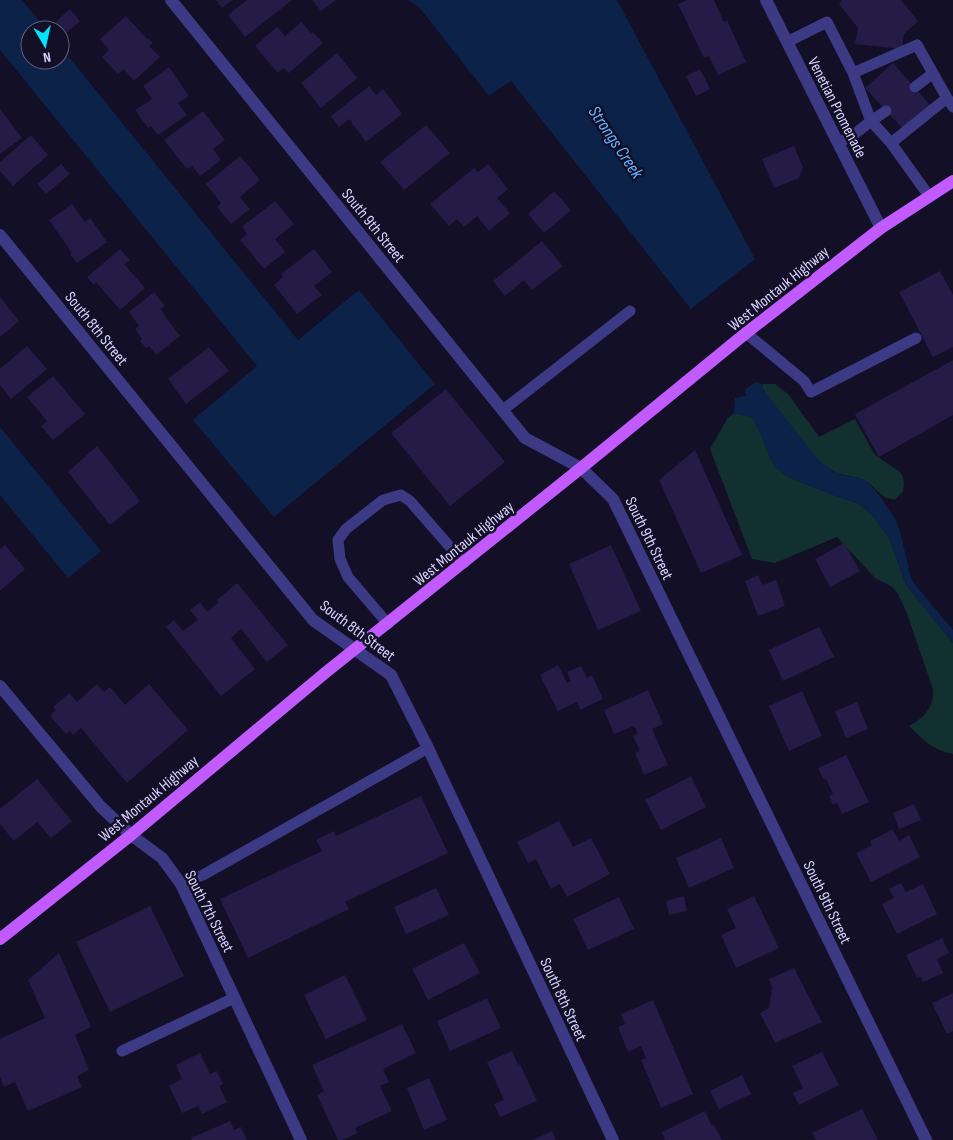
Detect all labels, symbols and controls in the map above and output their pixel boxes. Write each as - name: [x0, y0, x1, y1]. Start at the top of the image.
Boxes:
- north arrow: [20, 20, 70, 70]
- text: N: [42, 48, 52, 66]
- street label: Venetian Promenade: [803, 54, 870, 161]
- water label: Strongs Creek: [584, 102, 648, 184]
- street label: South 9th Street: [337, 185, 409, 267]
- street label: West Montauk Highway: [725, 243, 833, 336]
- street label: South 8th Street: [60, 288, 131, 370]
- street label: South 9th Street: [620, 494, 677, 583]
- street label: West Montauk Highway: [410, 498, 518, 591]
- street label: South 8th Street: [316, 597, 399, 666]
- street label: West Montauk Highway: [95, 752, 203, 846]
- street label: South 9th Street: [798, 858, 855, 947]
- street label: South 7th Street: [180, 868, 237, 956]
- street label: South 8th Street: [535, 955, 590, 1044]

